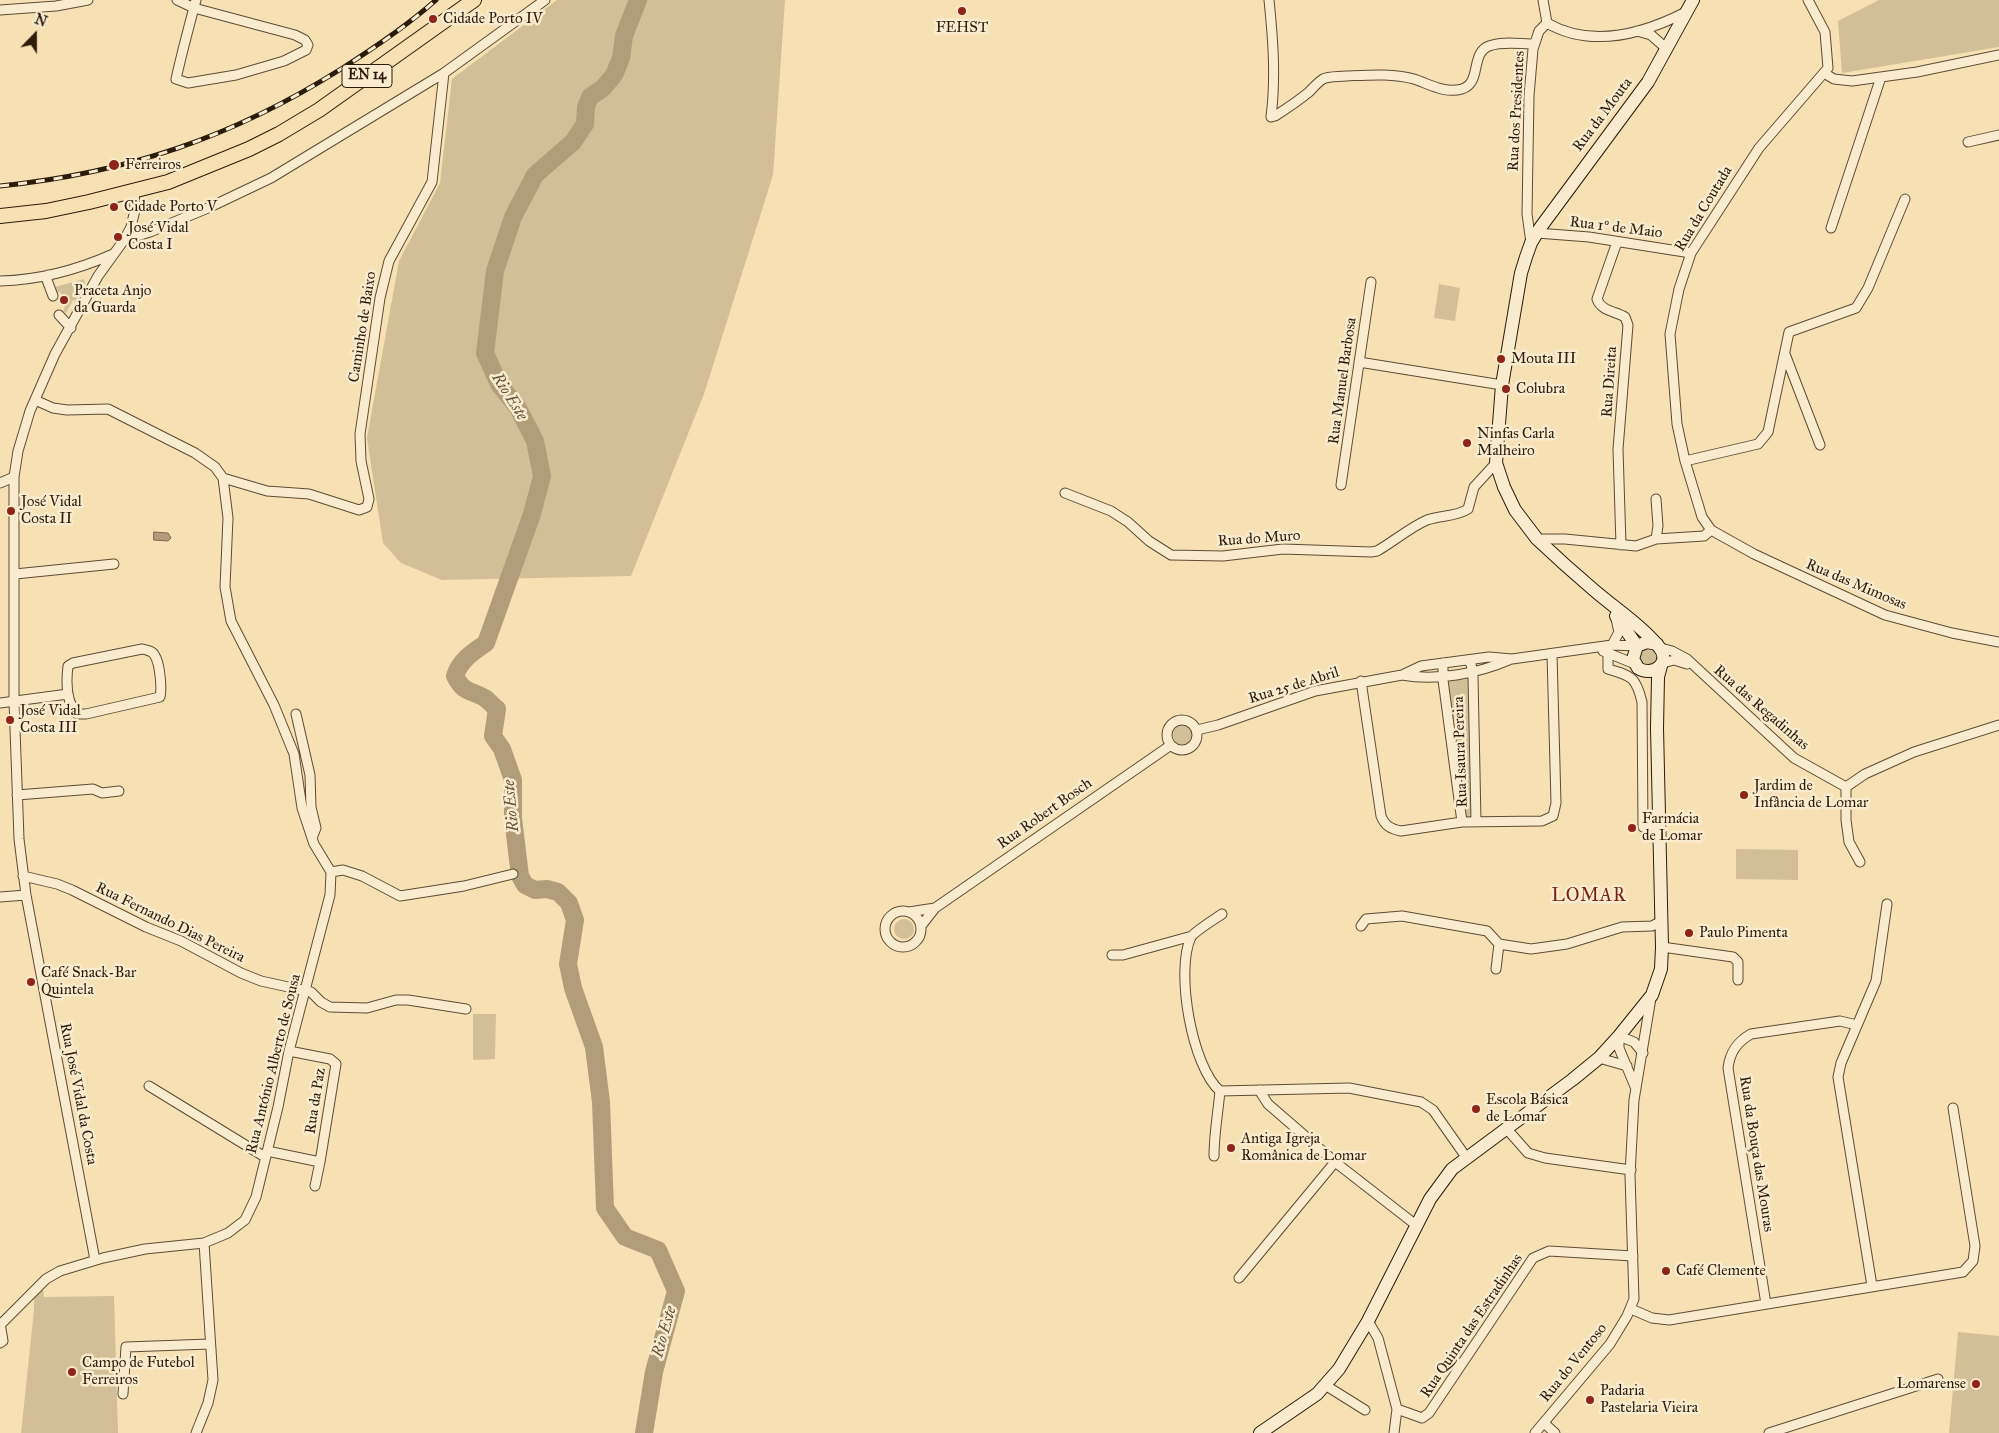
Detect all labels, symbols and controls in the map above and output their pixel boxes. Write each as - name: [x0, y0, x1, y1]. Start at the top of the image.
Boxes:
- marker: FEHST: [956, 5, 968, 17]
- north arrow: [10, 10, 60, 60]
- place label: Cidade Porto IV: [443, 10, 543, 28]
- text: N: [32, 11, 49, 31]
- marker: Cidade Porto IV: [427, 13, 439, 25]
- place label: FEHST: [936, 19, 988, 37]
- street label: Rua dos Presidentes: [1505, 50, 1529, 172]
- road number: EN 14: [342, 64, 392, 88]
- street label: Rua da Mouta: [1569, 75, 1637, 155]
- place label: Ferreiros: [125, 156, 181, 174]
- marker: Ferreiros: [107, 158, 121, 172]
- street label: Rua da Coutada: [1671, 163, 1737, 255]
- place label: Cidade Porto V: [124, 198, 217, 216]
- marker: Cidade Porto V: [108, 201, 120, 213]
- street label: Rua 1º de Maio: [1569, 213, 1663, 243]
- place label: José Vidal Costa I: [128, 219, 189, 254]
- marker: José Vidal Costa I: [112, 231, 124, 243]
- street label: Caminho de Baixo: [345, 270, 381, 384]
- place label: Praceta Anjo da Guarda: [74, 282, 151, 317]
- marker: Praceta Anjo da Guarda: [58, 294, 70, 306]
- street label: Rua Manuel Barbosa: [1325, 316, 1361, 446]
- street label: Rua Direita: [1599, 346, 1621, 418]
- place label: Mouta III: [1511, 350, 1576, 368]
- marker: Mouta III: [1495, 353, 1507, 365]
- water label: Rio Este: [487, 370, 531, 424]
- place label: Colubra: [1516, 380, 1565, 398]
- marker: Colubra: [1500, 383, 1512, 395]
- place label: Ninfas Carla Malheiro: [1477, 425, 1554, 460]
- marker: Ninfas Carla Malheiro: [1461, 437, 1473, 449]
- place label: José Vidal Costa II: [21, 493, 82, 528]
- marker: José Vidal Costa II: [5, 505, 17, 517]
- street label: Rua do Muro: [1217, 527, 1301, 551]
- street label: Rua das Mimosas: [1803, 556, 1909, 614]
- street label: Rua das Regadinhas: [1710, 662, 1812, 754]
- street label: Rua 25 de Abril: [1247, 664, 1341, 708]
- street label: Rua Isaura Pereira: [1450, 696, 1472, 808]
- place label: José Vidal Costa III: [20, 702, 81, 737]
- marker: José Vidal Costa III: [4, 714, 16, 726]
- street label: Rua Robert Bosch: [994, 775, 1096, 853]
- place label: Jardim de Infância de Lomar: [1754, 777, 1868, 812]
- water label: Rio Este: [500, 779, 524, 833]
- marker: Jardim de Infância de Lomar: [1738, 789, 1750, 801]
- place label: Farmácia de Lomar: [1642, 810, 1702, 845]
- marker: Farmácia de Lomar: [1626, 822, 1638, 834]
- street label: Rua Fernando Dias Pereira: [93, 879, 247, 967]
- district label: LOMAR: [1551, 886, 1627, 908]
- place label: Paulo Pimenta: [1699, 924, 1788, 942]
- marker: Paulo Pimenta: [1683, 927, 1695, 939]
- place label: Café Snack-Bar Quintela: [41, 964, 136, 999]
- street label: Rua António Alberto de Sousa: [243, 972, 305, 1156]
- marker: Café Snack-Bar Quintela: [25, 976, 37, 988]
- street label: Rua José Vidal da Costa: [55, 1022, 101, 1166]
- street label: Rua da Paz: [302, 1067, 330, 1135]
- street label: Rua da Bouça das Mouras: [1735, 1075, 1777, 1233]
- place label: Escola Básica de Lomar: [1486, 1091, 1568, 1126]
- marker: Escola Básica de Lomar: [1470, 1103, 1482, 1115]
- place label: Antiga Igreja Românica de Lomar: [1241, 1130, 1366, 1165]
- marker: Antiga Igreja Românica de Lomar: [1225, 1142, 1237, 1154]
- street label: Rua Quinta das Estradinhas: [1417, 1251, 1527, 1401]
- place label: Café Clemente: [1676, 1262, 1766, 1280]
- marker: Café Clemente: [1660, 1265, 1672, 1277]
- water label: Rio Este: [649, 1304, 681, 1360]
- street label: Rua do Ventoso: [1537, 1320, 1611, 1406]
- place label: Campo de Futebol Ferreiros: [82, 1354, 195, 1389]
- marker: Campo de Futebol Ferreiros: [66, 1366, 78, 1378]
- place label: Lomarense: [1897, 1375, 1966, 1393]
- marker: Lomarense: [1970, 1378, 1982, 1390]
- place label: Padaria Pastelaria Vieira: [1600, 1382, 1698, 1417]
- marker: Padaria Pastelaria Vieira: [1584, 1394, 1596, 1406]

